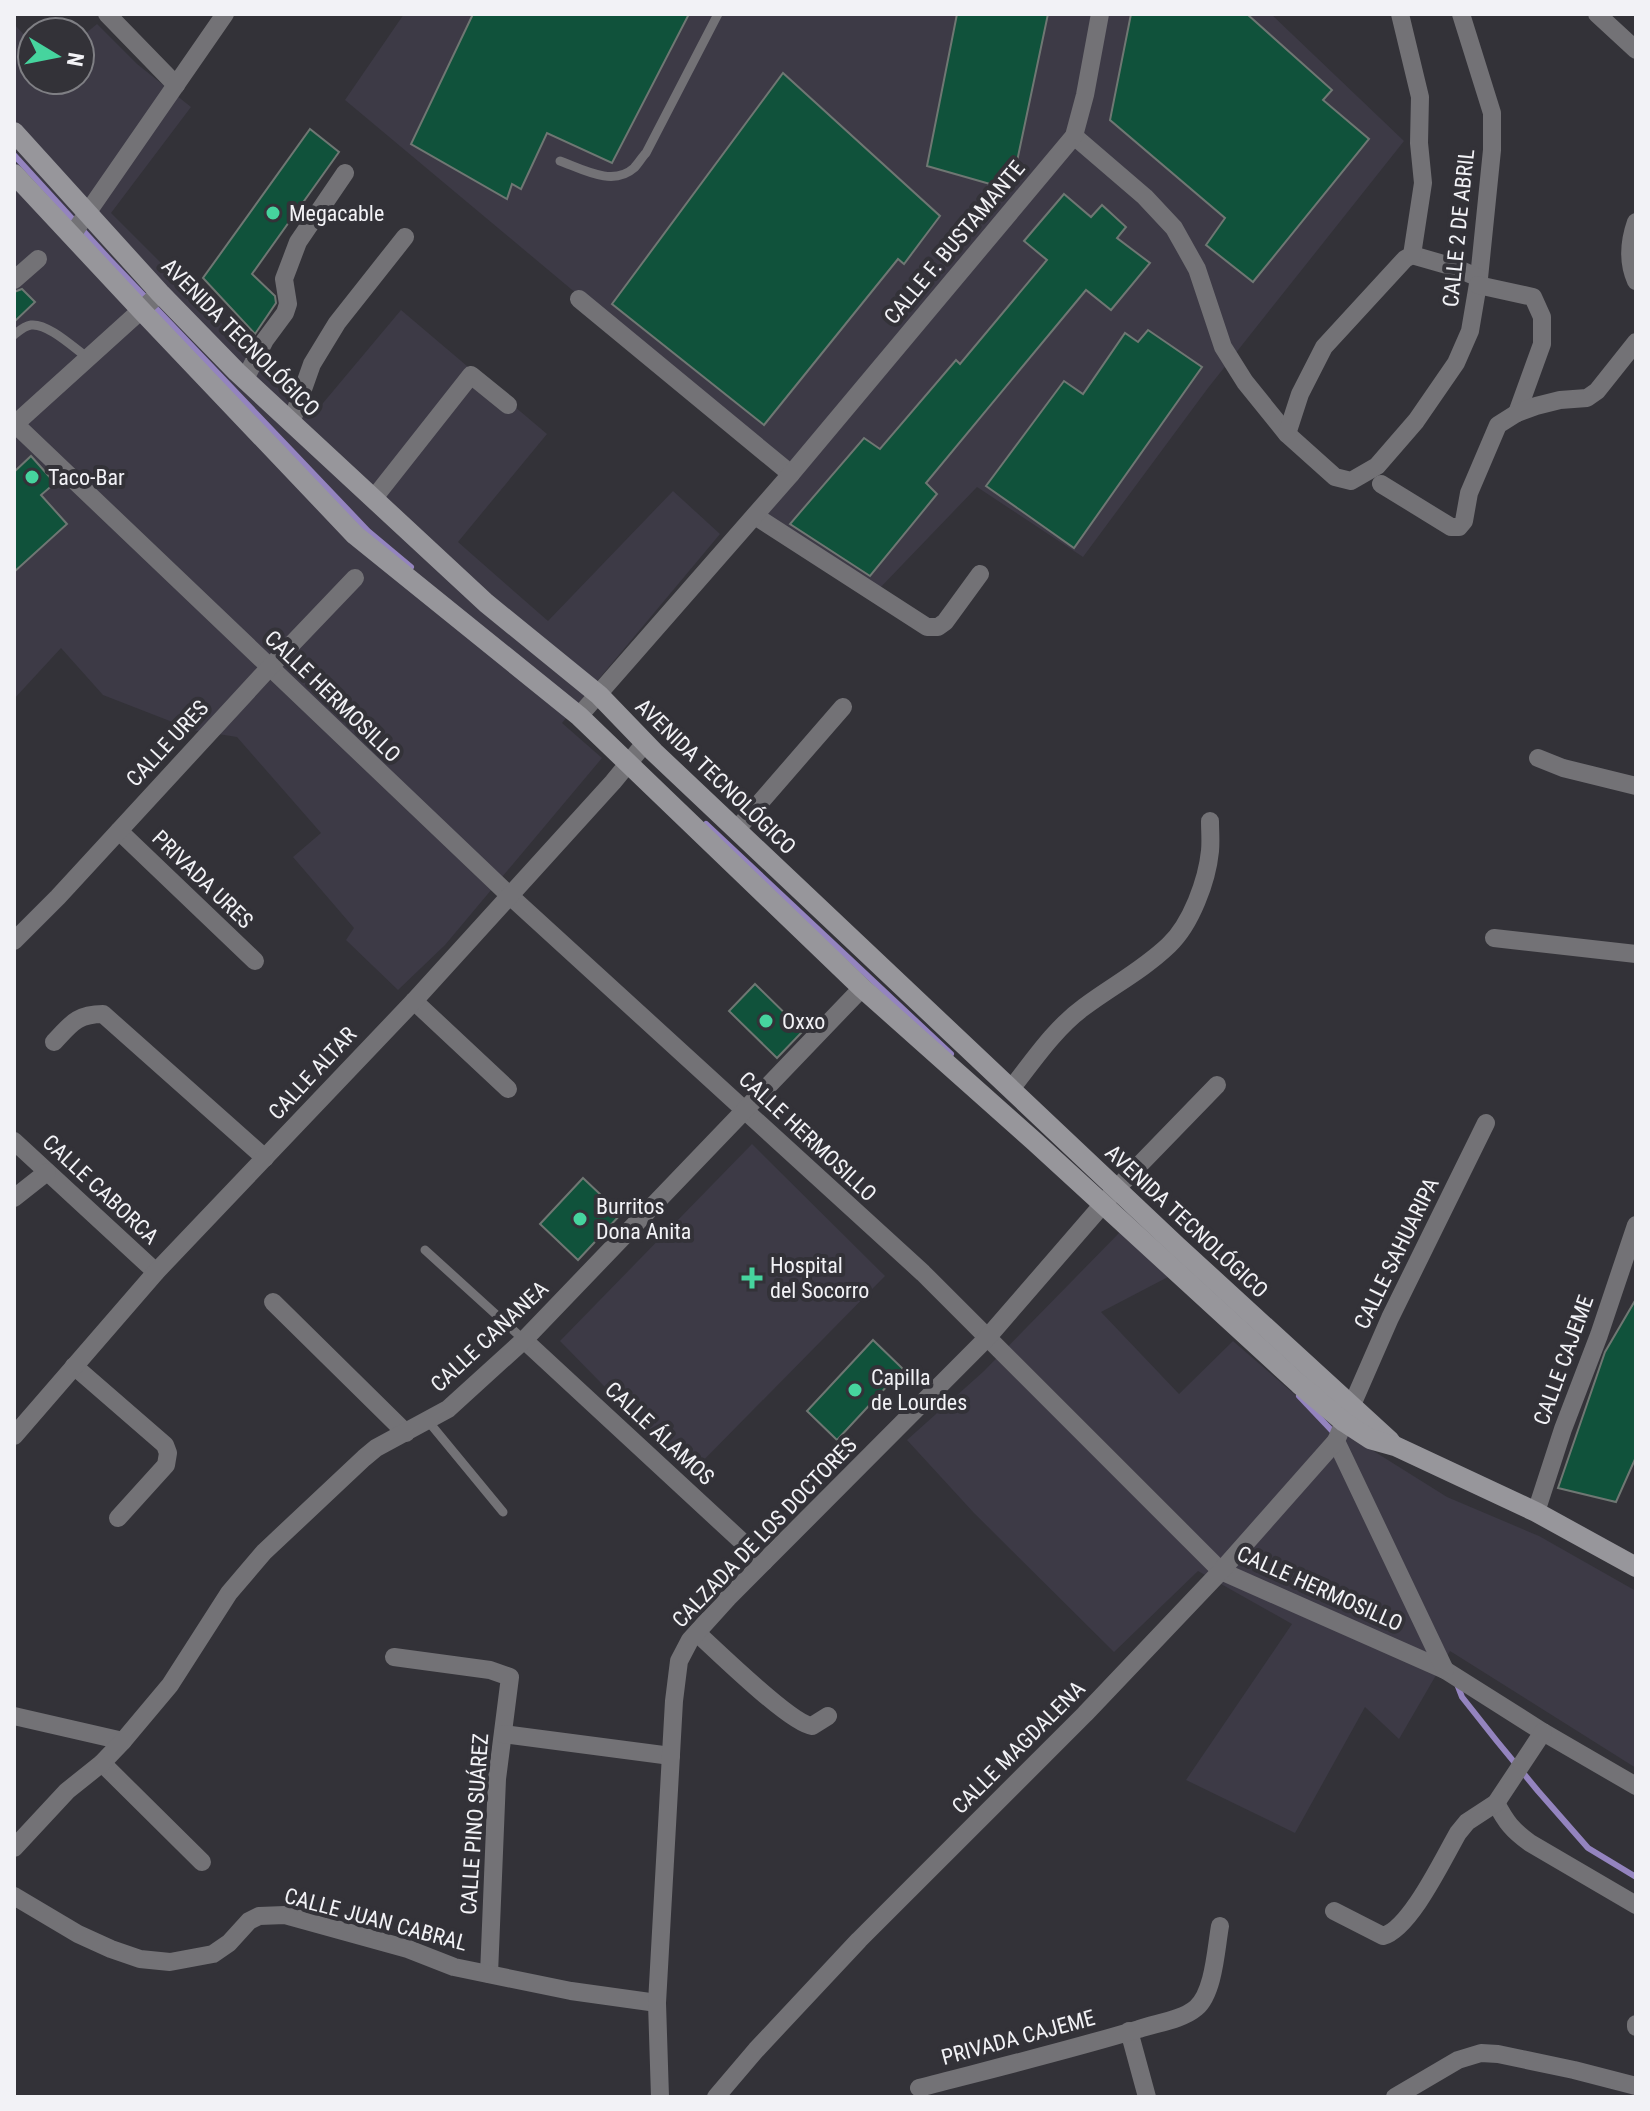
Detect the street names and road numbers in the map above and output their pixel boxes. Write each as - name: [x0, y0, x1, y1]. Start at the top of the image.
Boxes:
- street label: CALLE 2 DE ABRIL: [1438, 148, 1479, 308]
- street label: CALLE F. BUSTAMANTE: [879, 156, 1030, 329]
- street label: AVENIDA TECNOLÓGICO: [157, 253, 325, 421]
- street label: CALLE HERMOSILLO: [260, 625, 406, 767]
- street label: AVENIDA TECNOLÓGICO: [630, 693, 802, 859]
- street label: CALLE URES: [121, 695, 213, 792]
- street label: PRIVADA URES: [147, 825, 258, 934]
- street label: CALLE ALTAR: [263, 1022, 362, 1125]
- street label: CALLE HERMOSILLO: [734, 1066, 881, 1206]
- street label: CALLE CABORCA: [38, 1129, 164, 1250]
- street label: AVENIDA TECNOLÓGICO: [1100, 1139, 1274, 1303]
- street label: CALLE SAHUARIPA: [1349, 1173, 1444, 1333]
- street label: CALLE CANANEA: [426, 1276, 553, 1397]
- street label: CALLE CAJEME: [1528, 1292, 1599, 1429]
- street label: CALLE ÁLAMOS: [600, 1377, 719, 1490]
- street label: CALZADA DE LOS DOCTORES: [667, 1432, 862, 1633]
- street label: CALLE HERMOSILLO: [1233, 1541, 1406, 1636]
- street label: CALLE MAGDALENA: [947, 1676, 1090, 1819]
- street label: CALLE PINO SUÁREZ: [456, 1732, 493, 1916]
- street label: CALLE JUAN CABRAL: [282, 1883, 470, 1956]
- street label: PRIVADA CAJEME: [939, 2005, 1098, 2070]

